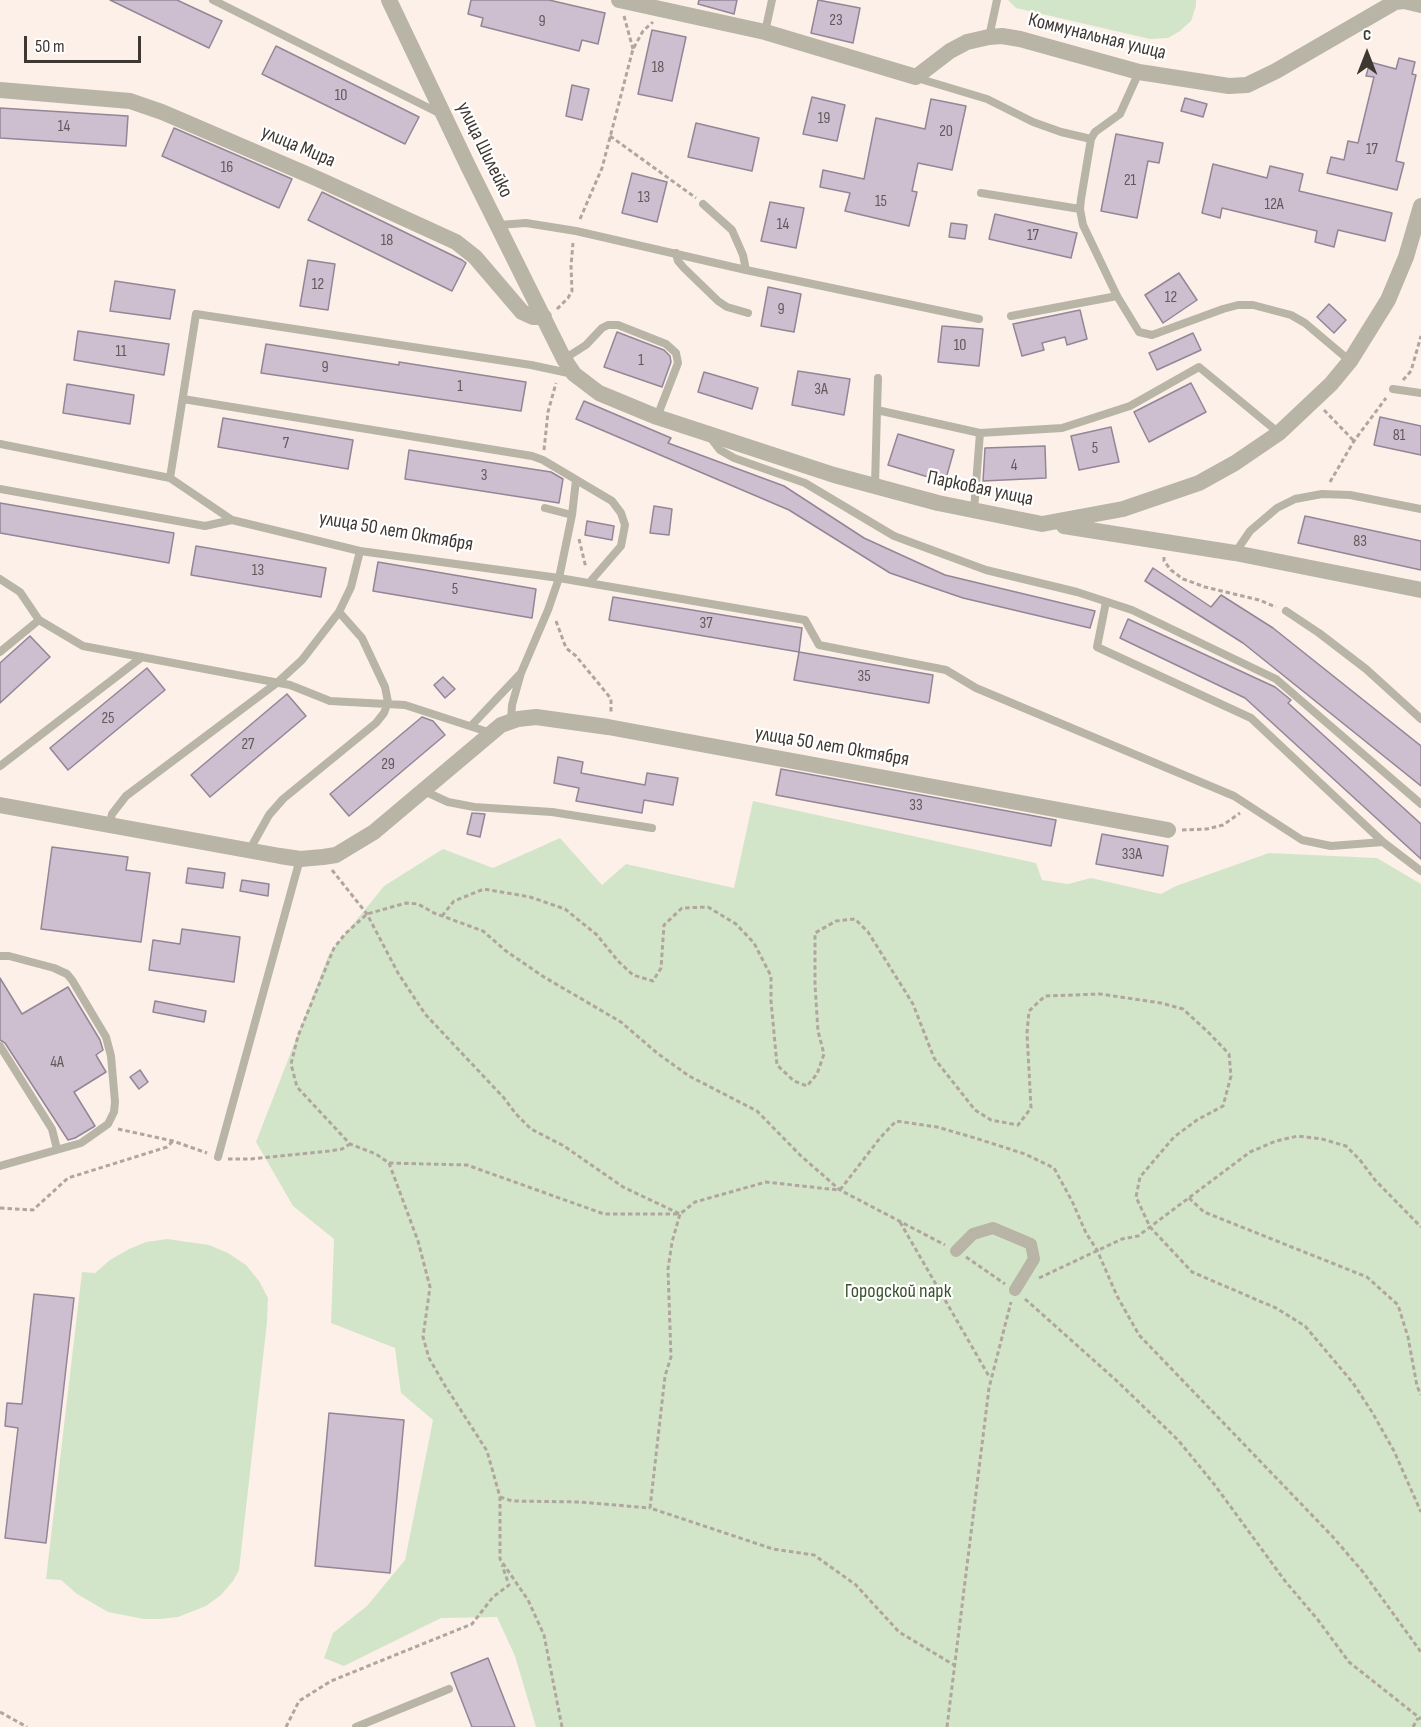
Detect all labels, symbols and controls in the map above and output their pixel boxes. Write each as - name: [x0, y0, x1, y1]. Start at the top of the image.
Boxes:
- street label: Коммунальная улица: [1026, 8, 1168, 66]
- house number: 23: [829, 11, 843, 31]
- house number: 9: [538, 12, 546, 32]
- scale bar: [27, 24, 144, 62]
- north arrow: [1337, 24, 1397, 84]
- text: С: [1363, 26, 1371, 45]
- text: 50 m: [35, 36, 65, 57]
- house number: 18: [652, 58, 664, 78]
- house number: 10: [335, 86, 347, 106]
- street label: улица Шилейко: [451, 98, 517, 202]
- house number: 19: [818, 109, 830, 129]
- house number: 14: [58, 117, 70, 137]
- street label: улица Мира: [257, 121, 339, 173]
- house number: 20: [939, 122, 953, 142]
- house number: 17: [1366, 140, 1378, 160]
- house number: 16: [221, 158, 233, 178]
- house number: 21: [1124, 171, 1136, 191]
- house number: 13: [638, 188, 650, 208]
- house number: 15: [875, 192, 887, 212]
- house number: 12А: [1264, 195, 1284, 215]
- house number: 14: [777, 215, 789, 235]
- house number: 17: [1027, 226, 1039, 246]
- house number: 18: [381, 231, 393, 251]
- house number: 12: [312, 275, 324, 295]
- house number: 12: [1165, 288, 1177, 308]
- house number: 9: [777, 300, 785, 320]
- house number: 10: [954, 336, 966, 356]
- house number: 11: [115, 342, 127, 362]
- house number: 1: [638, 351, 644, 371]
- house number: 9: [321, 358, 329, 378]
- house number: 1: [457, 377, 463, 397]
- house number: 3А: [814, 380, 828, 400]
- house number: 81: [1393, 426, 1405, 446]
- house number: 7: [283, 434, 289, 454]
- house number: 5: [1092, 439, 1098, 459]
- house number: 4: [1011, 456, 1017, 476]
- house number: 3: [481, 466, 487, 486]
- street label: Парковая улица: [925, 466, 1035, 512]
- street label: улица 50 лет Октября: [317, 507, 475, 557]
- house number: 83: [1353, 532, 1367, 552]
- house number: 13: [252, 561, 264, 581]
- house number: 5: [452, 580, 458, 600]
- house number: 37: [699, 614, 713, 634]
- house number: 35: [857, 667, 871, 687]
- house number: 25: [101, 709, 115, 729]
- street label: улица 50 лет Октября: [753, 722, 911, 772]
- house number: 27: [241, 735, 255, 755]
- house number: 29: [381, 755, 395, 775]
- house number: 33: [909, 796, 923, 816]
- house number: 33А: [1122, 845, 1142, 865]
- house number: 4А: [50, 1053, 64, 1073]
- park label: Городской парк: [845, 1280, 951, 1304]

